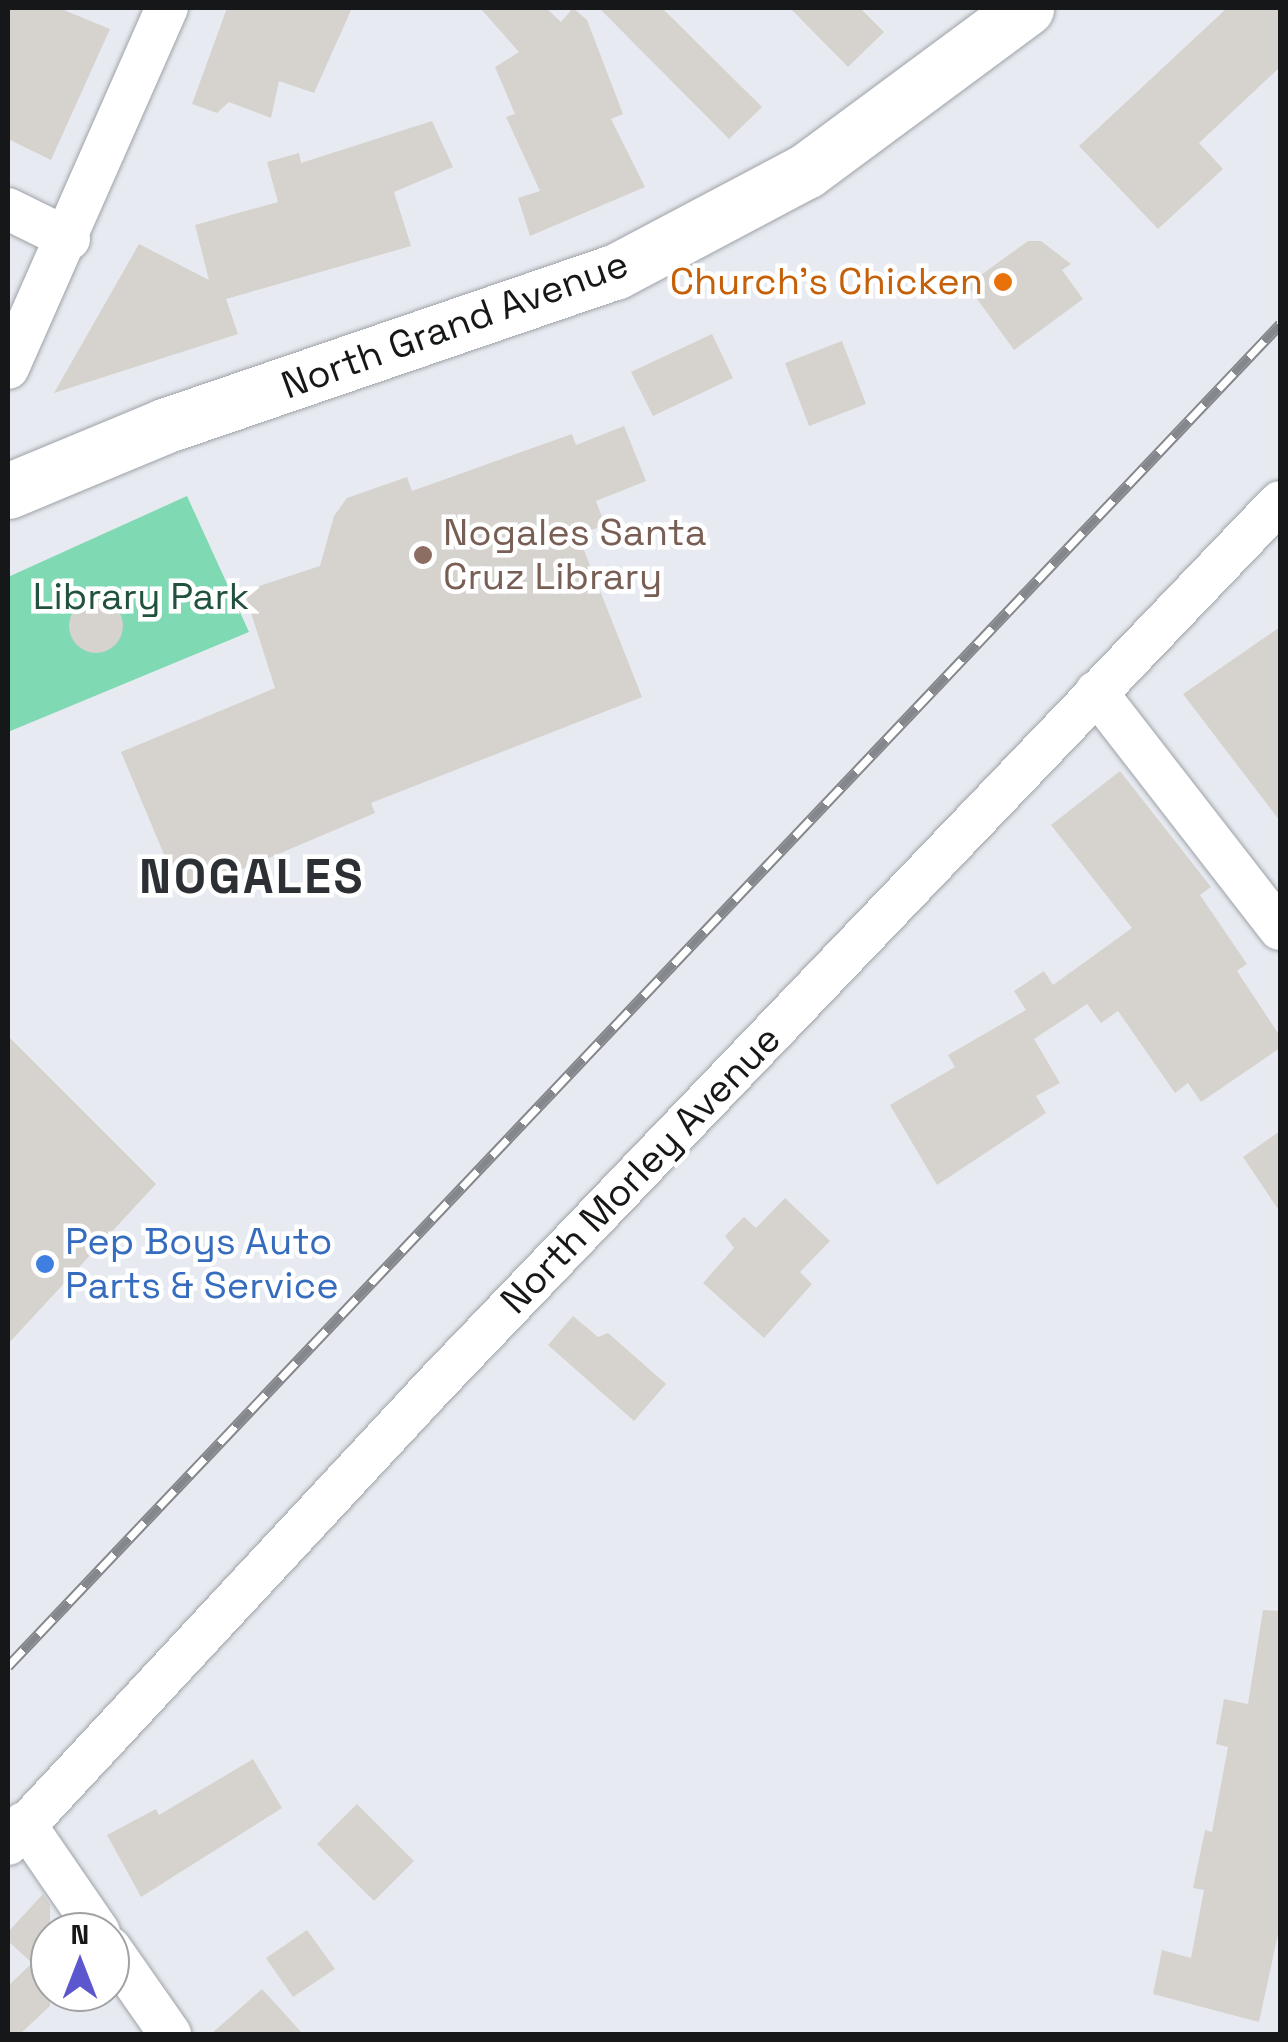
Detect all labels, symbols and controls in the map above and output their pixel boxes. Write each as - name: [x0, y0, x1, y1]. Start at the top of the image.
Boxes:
- street label: North Grand Avenue: [275, 241, 635, 409]
- place label: Church's Chicken: [670, 259, 983, 305]
- marker: Church's Chicken: [992, 271, 1014, 293]
- place label: Nogales Santa Cruz Library: [443, 510, 707, 600]
- marker: Nogales Santa Cruz Library: [412, 544, 434, 566]
- park label: Library Park: [33, 574, 249, 620]
- district label: NOGALES: [139, 848, 365, 906]
- street label: North Morley Avenue: [491, 1016, 791, 1324]
- place label: Pep Boys Auto Parts & Service: [65, 1219, 339, 1308]
- marker: Pep Boys Auto Parts & Service: [34, 1253, 56, 1275]
- north arrow: [30, 1912, 130, 2012]
- text: N: [71, 1916, 89, 1952]

